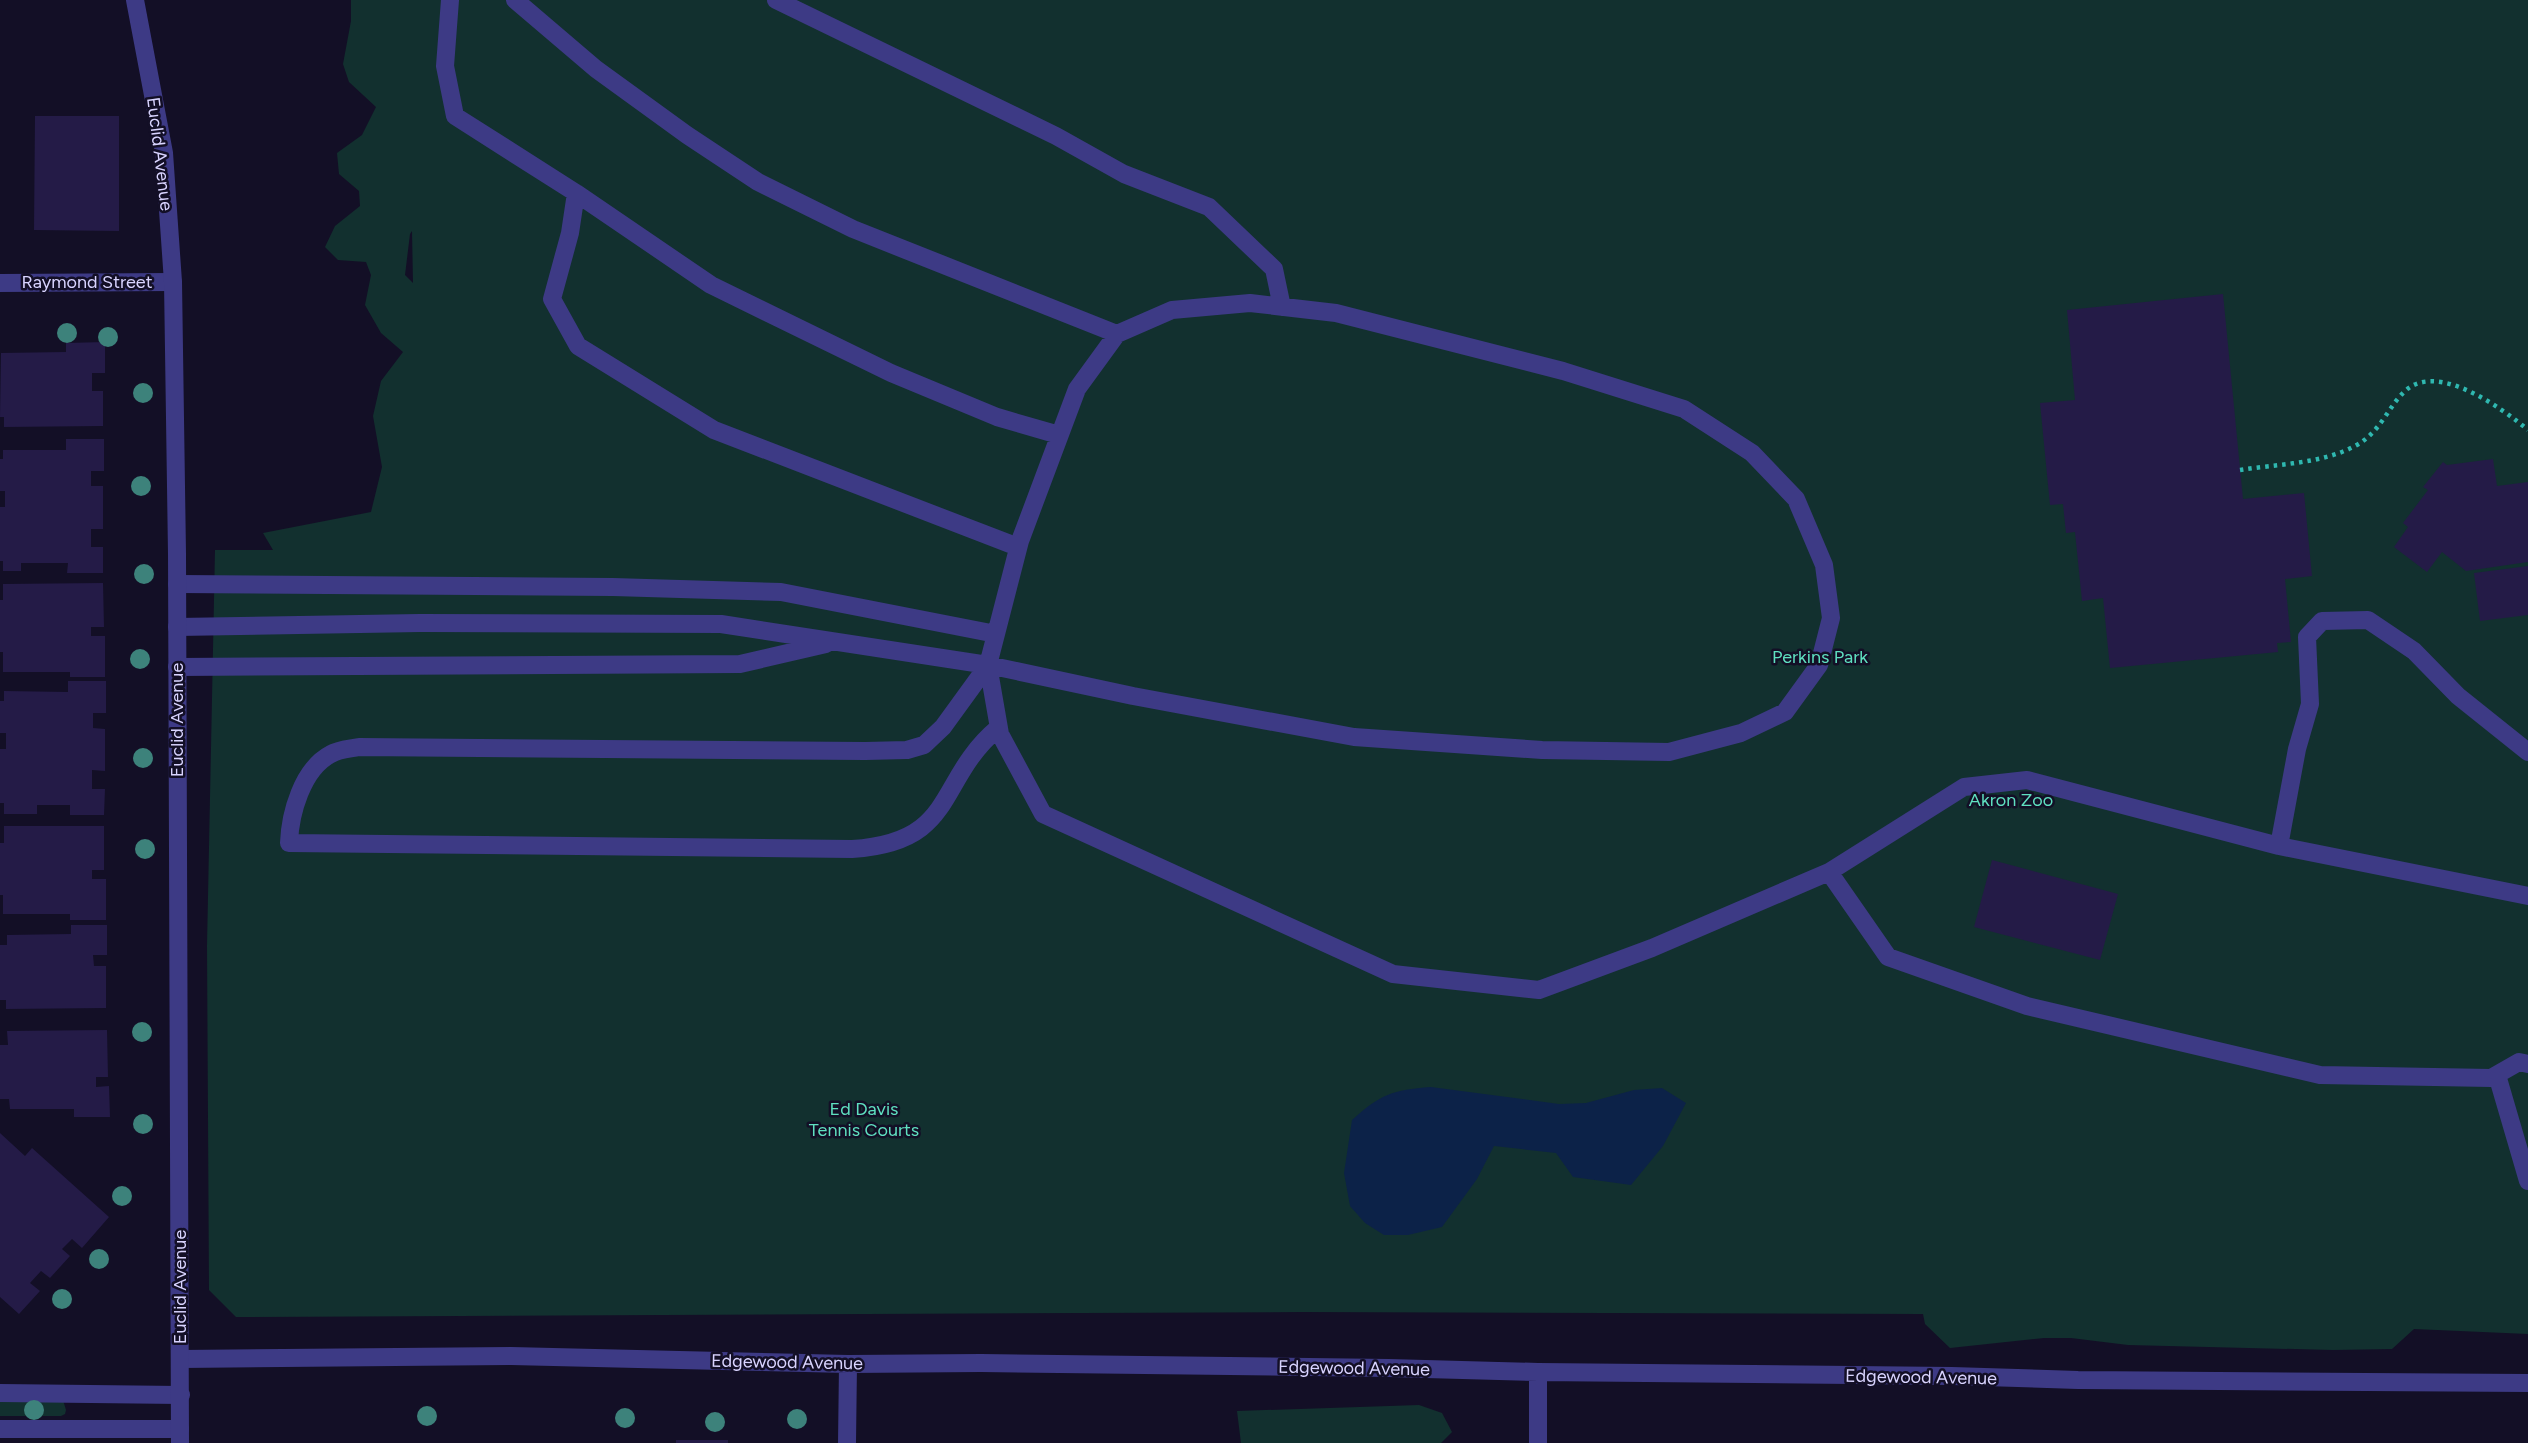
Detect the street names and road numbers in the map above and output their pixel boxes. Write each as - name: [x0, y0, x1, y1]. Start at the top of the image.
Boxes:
- street label: Euclid Avenue: [142, 96, 178, 212]
- street label: Raymond Street: [22, 271, 153, 293]
- street label: Euclid Avenue: [166, 663, 188, 777]
- street label: Euclid Avenue: [169, 1230, 191, 1344]
- street label: Edgewood Avenue: [711, 1350, 863, 1374]
- street label: Edgewood Avenue: [1278, 1356, 1430, 1380]
- street label: Edgewood Avenue: [1845, 1365, 1997, 1389]

